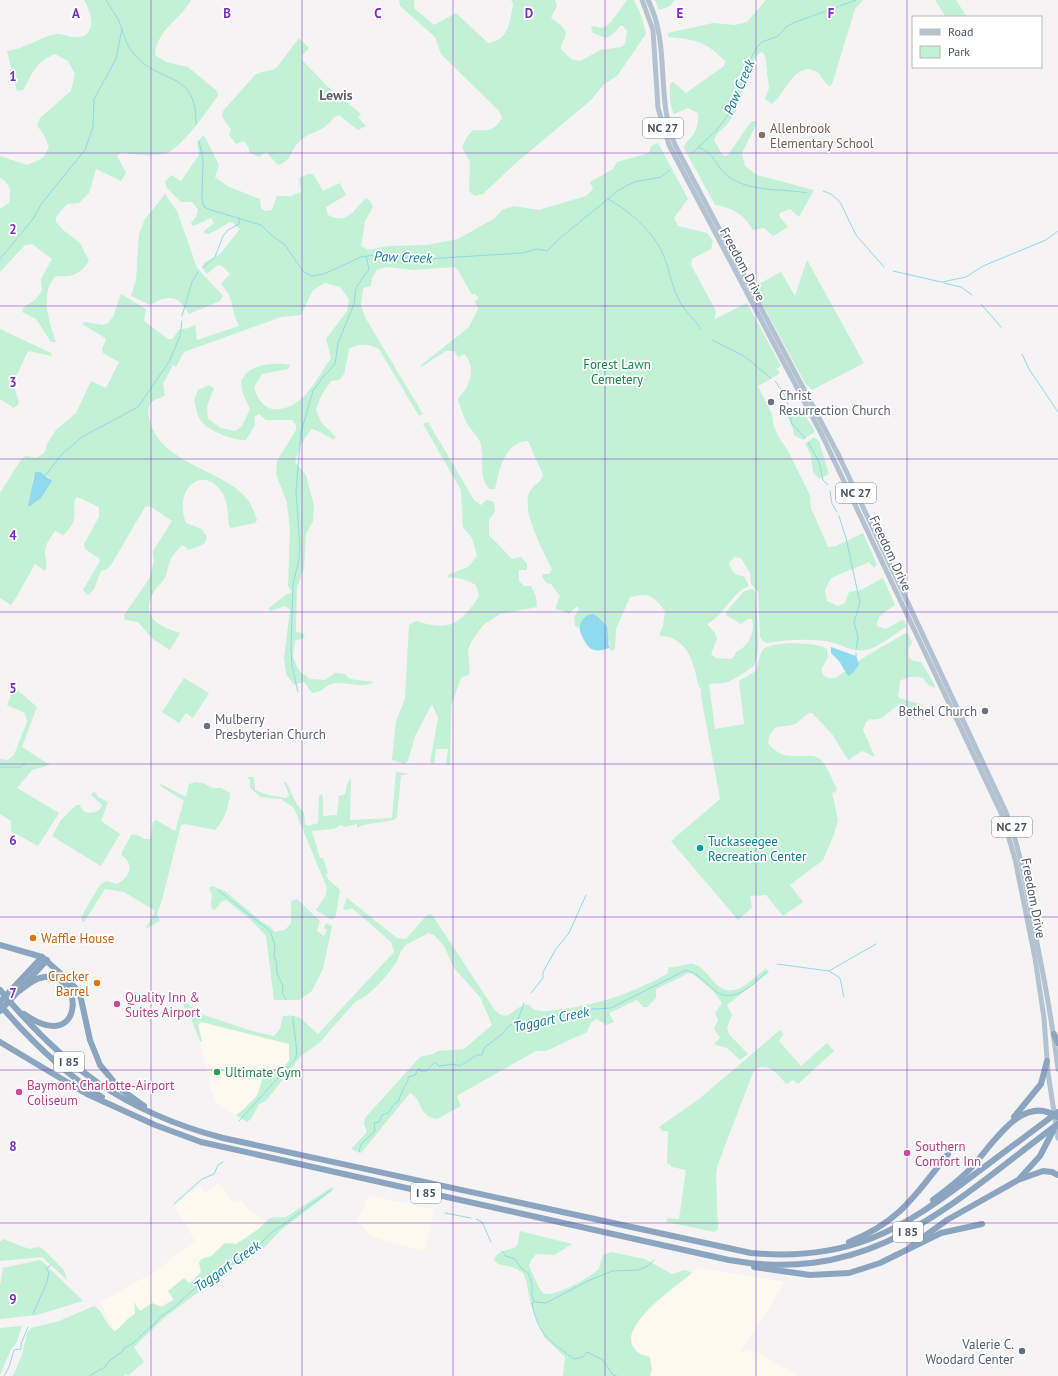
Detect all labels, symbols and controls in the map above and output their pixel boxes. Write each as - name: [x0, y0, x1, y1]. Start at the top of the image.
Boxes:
- text: A: [72, 5, 80, 22]
- text: B: [223, 5, 231, 22]
- text: C: [374, 5, 382, 22]
- text: D: [525, 5, 533, 22]
- text: E: [677, 5, 684, 22]
- text: F: [828, 5, 835, 22]
- legend: [912, 16, 1042, 68]
- text: Road: [948, 24, 973, 39]
- text: Park: [948, 44, 970, 59]
- water label: Paw Creek: [719, 56, 759, 117]
- text: 1: [9, 68, 17, 85]
- district label: Lewis: [319, 86, 353, 104]
- road number: NC 27: [643, 118, 683, 138]
- place label: Allenbrook Elementary School: [770, 120, 874, 152]
- marker: Allenbrook Elementary School: [757, 130, 767, 140]
- text: 2: [9, 221, 17, 238]
- street label: Freedom Drive: [716, 224, 769, 304]
- water label: Paw Creek: [374, 247, 433, 267]
- park label: Forest Lawn Cemetery: [583, 356, 651, 388]
- text: 3: [9, 374, 17, 391]
- place label: Christ Resurrection Church: [779, 387, 891, 419]
- marker: Christ Resurrection Church: [766, 397, 776, 407]
- road number: NC 27: [836, 483, 876, 503]
- street label: Freedom Drive: [866, 513, 915, 594]
- text: 4: [9, 527, 17, 544]
- text: 5: [9, 680, 17, 697]
- place label: Bethel Church: [898, 703, 977, 720]
- marker: Bethel Church: [980, 706, 990, 716]
- place label: Mulberry Presbyterian Church: [215, 711, 326, 743]
- marker: Mulberry Presbyterian Church: [202, 721, 212, 731]
- road number: NC 27: [992, 817, 1032, 837]
- text: 6: [9, 832, 17, 849]
- place label: Tuckaseegee Recreation Center: [708, 833, 807, 865]
- marker: Tuckaseegee Recreation Center: [695, 843, 705, 853]
- street label: Freedom Drive: [1017, 857, 1050, 940]
- place label: Waffle House: [41, 930, 114, 947]
- marker: Waffle House: [28, 933, 38, 943]
- place label: Cracker Barrel: [48, 968, 90, 1000]
- marker: Cracker Barrel: [92, 978, 102, 988]
- text: 7: [9, 985, 17, 1002]
- place label: Quality Inn & Suites Airport: [125, 989, 201, 1021]
- marker: Quality Inn & Suites Airport: [112, 999, 122, 1009]
- water label: Taggart Creek: [511, 1002, 591, 1036]
- road number: I 85: [54, 1052, 84, 1072]
- place label: Ultimate Gym: [225, 1064, 301, 1081]
- marker: Ultimate Gym: [212, 1067, 222, 1077]
- place label: Baymont Charlotte-Airport Coliseum: [27, 1077, 175, 1109]
- marker: Baymont Charlotte-Airport Coliseum: [14, 1087, 24, 1097]
- text: 8: [9, 1138, 17, 1155]
- place label: Southern Comfort Inn: [915, 1138, 981, 1170]
- marker: Southern Comfort Inn: [902, 1148, 912, 1158]
- road number: I 85: [411, 1183, 441, 1203]
- road number: I 85: [893, 1222, 923, 1242]
- water label: Taggart Creek: [190, 1236, 264, 1296]
- text: 9: [9, 1291, 17, 1308]
- place label: Valerie C. Woodard Center: [926, 1336, 1015, 1368]
- marker: Valerie C. Woodard Center: [1017, 1346, 1027, 1356]

